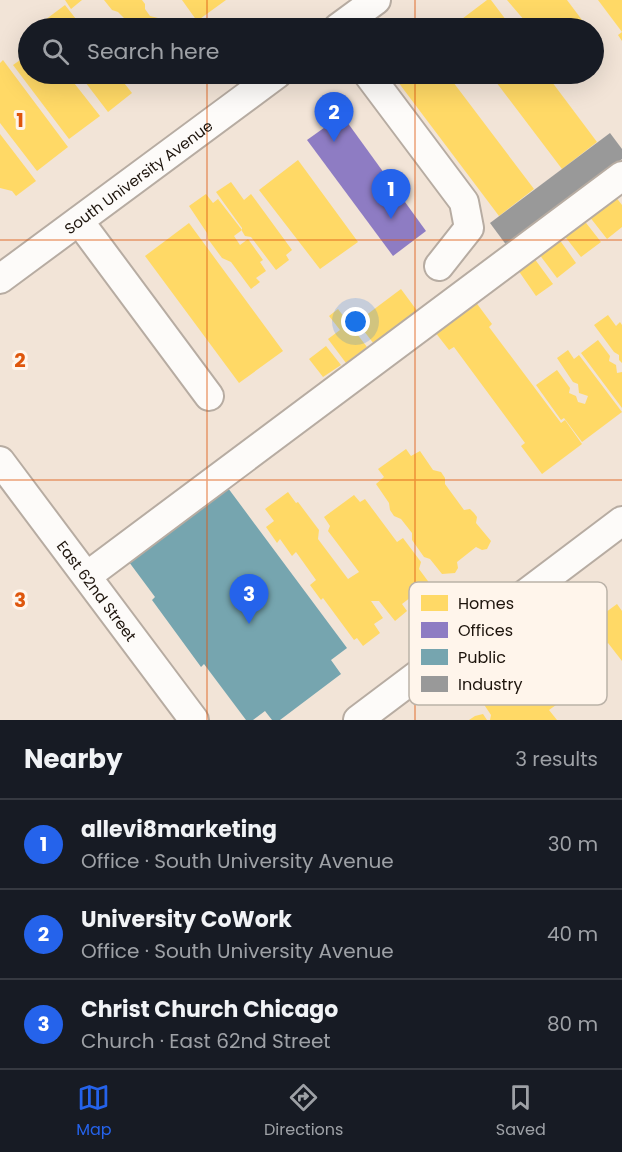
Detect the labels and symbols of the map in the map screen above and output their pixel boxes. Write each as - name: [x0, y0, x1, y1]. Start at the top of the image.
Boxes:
- pin: 2: [314, 92, 354, 142]
- text: 1: [16, 106, 24, 134]
- street label: South University Avenue: [60, 115, 217, 239]
- pin: 1: [372, 170, 410, 219]
- your location: [341, 307, 370, 336]
- text: 2: [14, 346, 26, 374]
- street label: East 62nd Street: [52, 536, 142, 645]
- pin: 3: [230, 574, 268, 624]
- legend: [409, 582, 607, 705]
- text: 3: [14, 586, 26, 614]
- text: Homes: [458, 592, 514, 615]
- text: Offices: [458, 619, 513, 642]
- text: Public: [458, 646, 506, 669]
- text: Industry: [458, 673, 522, 696]

